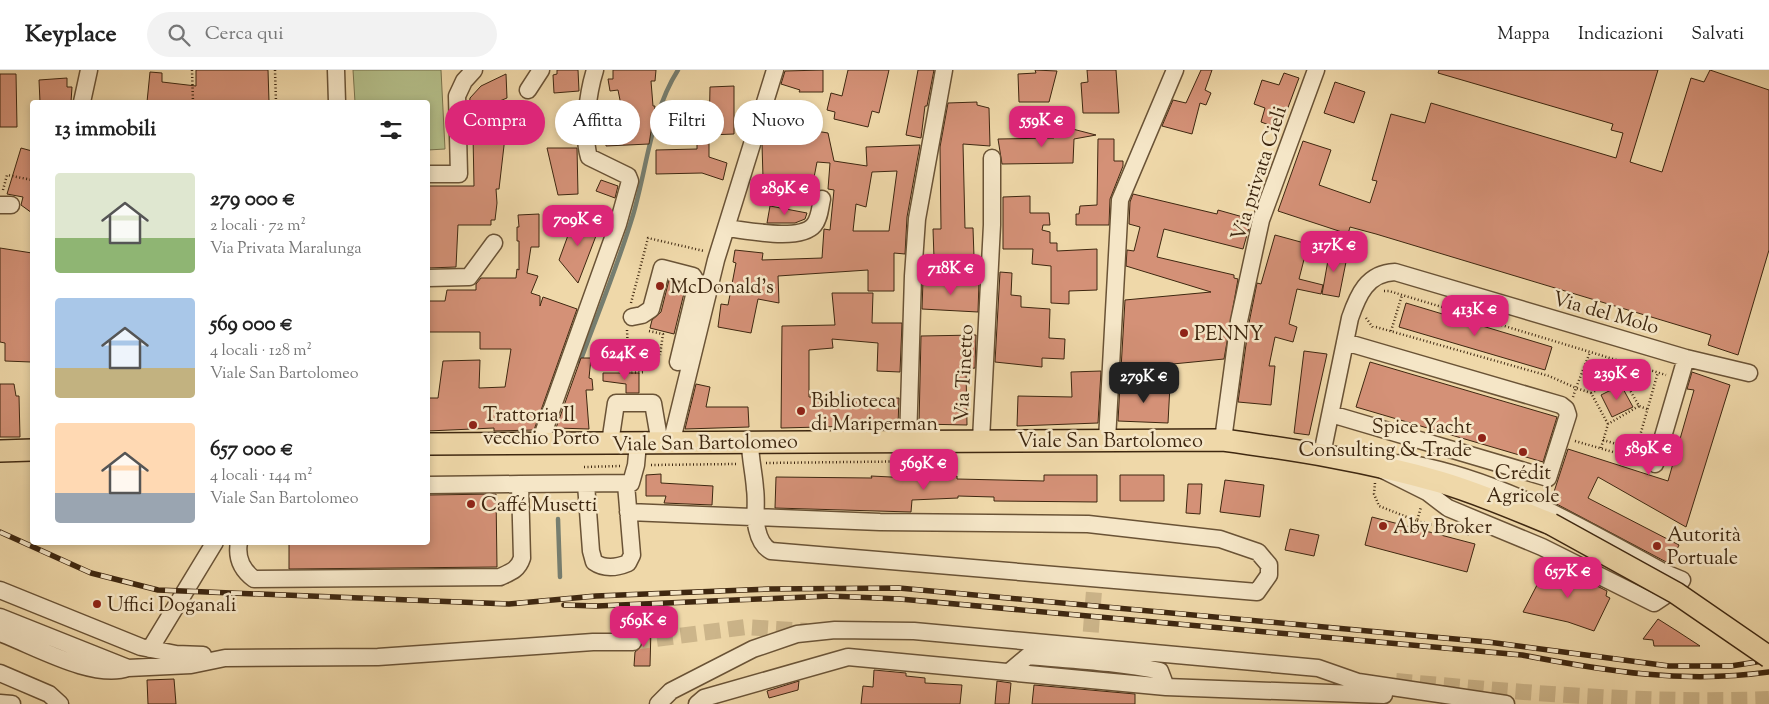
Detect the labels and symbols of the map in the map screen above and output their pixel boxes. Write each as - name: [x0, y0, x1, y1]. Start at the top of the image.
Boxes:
- street label: Via privata Cieli: [1225, 102, 1296, 245]
- pin: 559K €: [1001, 106, 1083, 148]
- pin: 289K €: [744, 174, 826, 216]
- pin: 709K €: [537, 204, 619, 247]
- pin: 317K €: [1293, 230, 1375, 273]
- pin: 718K €: [910, 254, 992, 296]
- place label: McDonald's: [670, 274, 774, 303]
- marker: McDonald's: [654, 280, 666, 292]
- street label: Via del Molo: [1549, 285, 1662, 343]
- pin: 413K €: [1434, 294, 1516, 337]
- place label: PENNY: [1194, 321, 1264, 350]
- street label: Via Tinetto: [948, 323, 983, 423]
- marker: PENNY: [1178, 327, 1190, 339]
- pin: 624K €: [584, 338, 666, 381]
- pin: 239K €: [1576, 358, 1658, 401]
- pin: 279K €: [1103, 362, 1185, 404]
- place label: Biblioteca di Mariperman: [811, 388, 938, 440]
- place label: Trattoria Il vecchio Porto: [483, 402, 599, 454]
- marker: Biblioteca di Mariperman: [795, 405, 807, 417]
- place label: Spice Yacht Consulting & Trade: [1298, 414, 1472, 466]
- marker: Trattoria Il vecchio Porto: [467, 419, 479, 431]
- street label: Viale San Bartolomeo: [612, 428, 798, 461]
- street label: Viale San Bartolomeo: [1017, 428, 1203, 457]
- marker: Spice Yacht Consulting & Trade: [1476, 432, 1488, 444]
- pin: 589K €: [1608, 434, 1690, 476]
- marker: Crédit Agricole: [1517, 446, 1529, 458]
- pin: 569K €: [883, 448, 965, 491]
- place label: Crédit Agricole: [1486, 460, 1560, 512]
- place label: Caffé Musetti: [481, 492, 598, 521]
- marker: Caffé Musetti: [465, 498, 477, 510]
- place label: Aby Broker: [1393, 514, 1492, 543]
- marker: Aby Broker: [1377, 520, 1389, 532]
- place label: Autorità Portuale: [1667, 522, 1741, 574]
- marker: Autorità Portuale: [1651, 540, 1663, 552]
- pin: 657K €: [1527, 556, 1609, 599]
- place label: Uffici Doganali: [107, 592, 237, 621]
- marker: Uffici Doganali: [91, 598, 103, 610]
- pin: 569K €: [603, 606, 685, 648]

